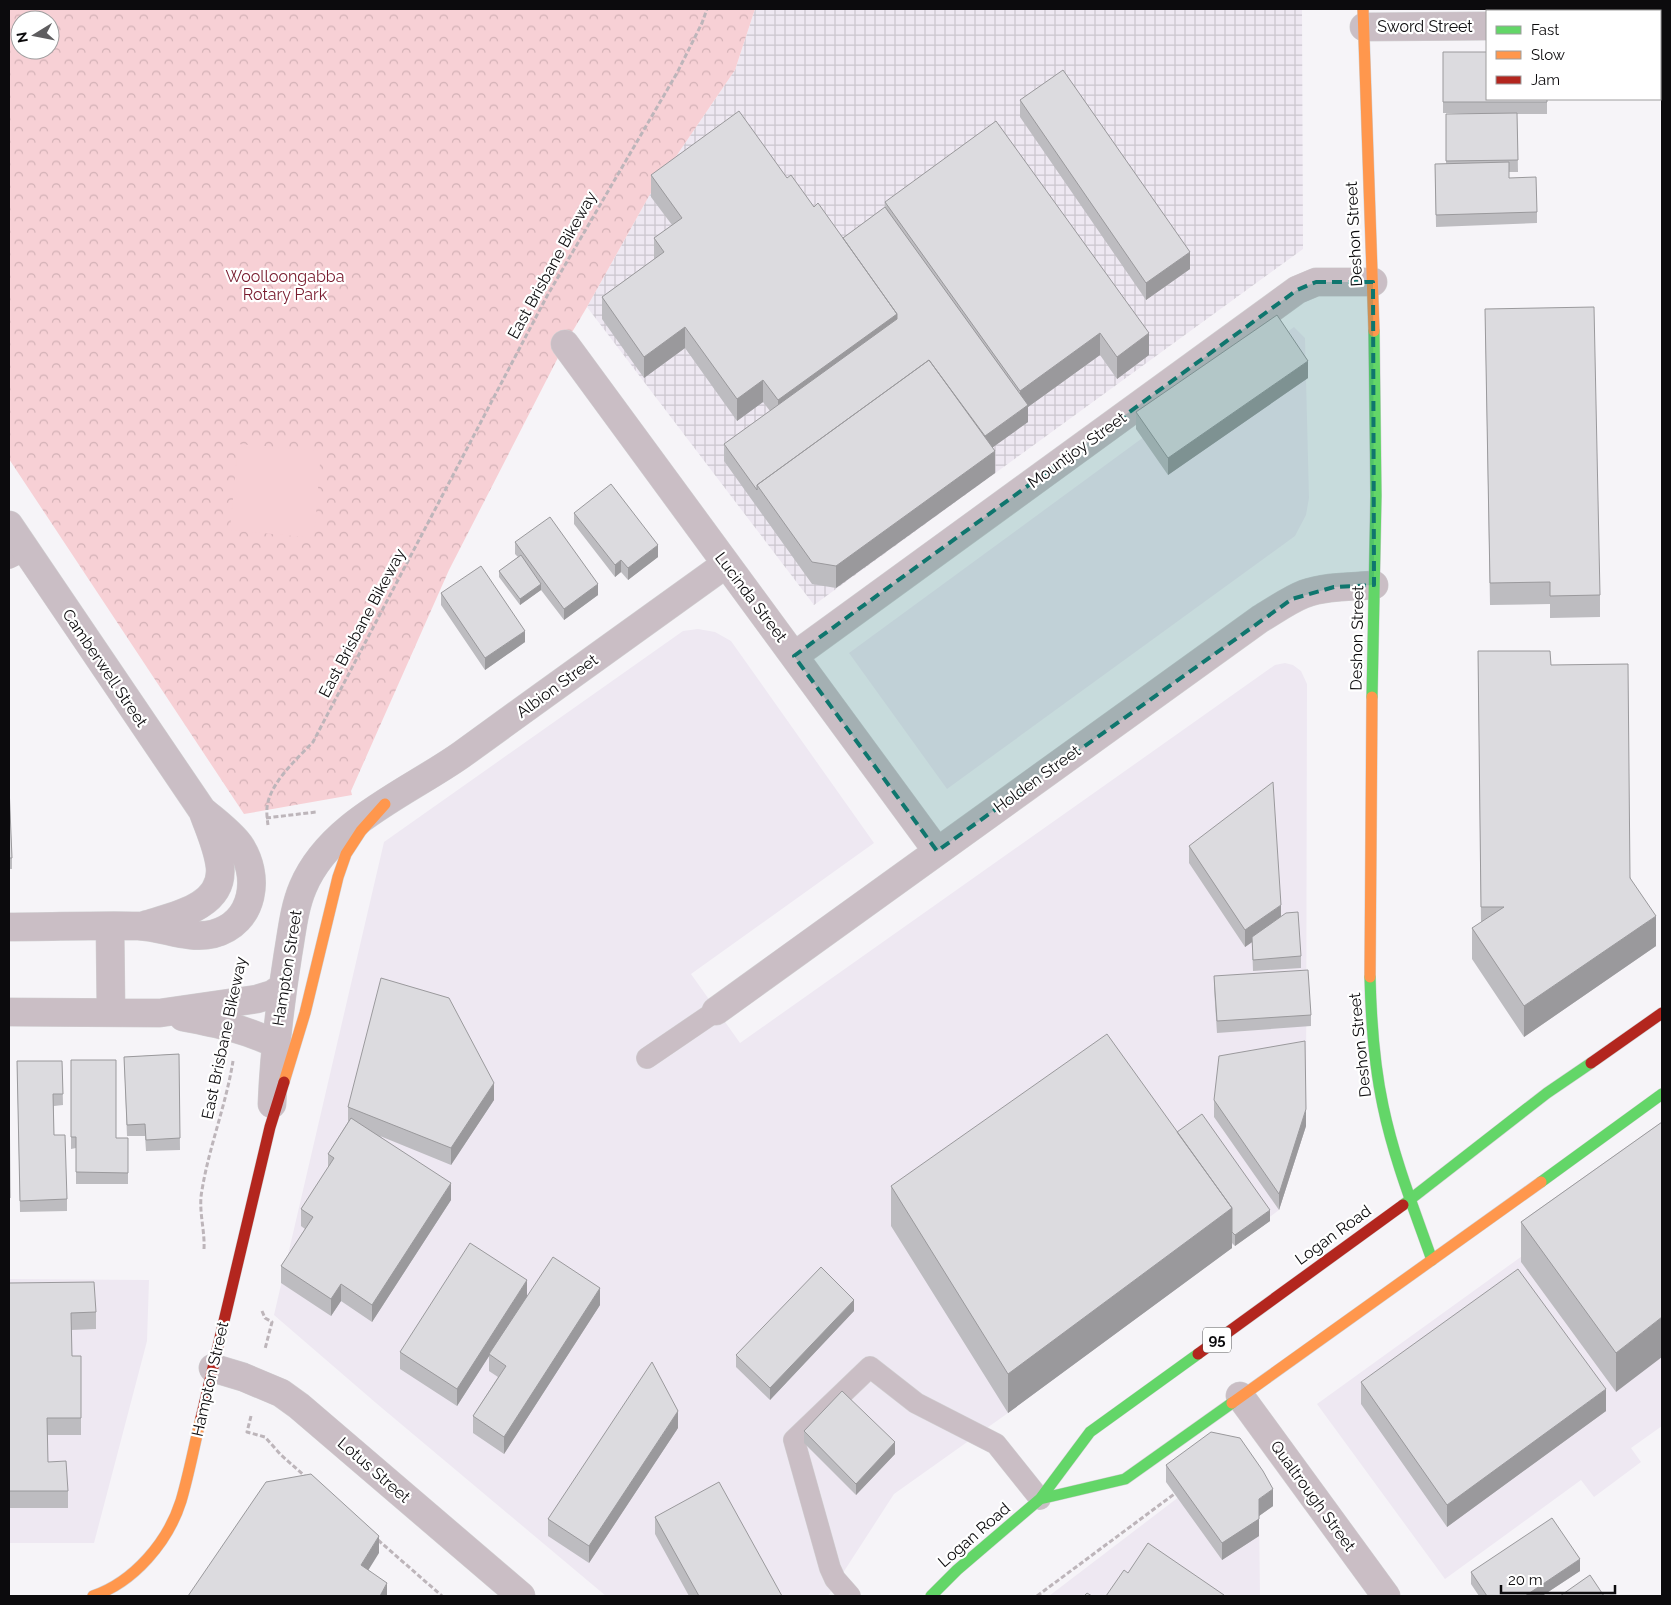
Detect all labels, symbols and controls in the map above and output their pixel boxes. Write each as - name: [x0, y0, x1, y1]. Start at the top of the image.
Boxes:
- north arrow: [10, 10, 60, 60]
- legend: [1486, 10, 1661, 100]
- street label: Sword Street: [1377, 17, 1473, 36]
- text: Fast: [1531, 21, 1559, 39]
- text: N: [13, 31, 31, 44]
- text: Slow: [1531, 46, 1565, 64]
- text: Jam: [1531, 71, 1560, 89]
- street label: Deshon Street: [1342, 180, 1366, 287]
- street label: East Brisbane Bikeway: [504, 188, 601, 342]
- park label: Woolloongabba Rotary Park: [226, 267, 344, 304]
- street label: Mountjoy Street: [1024, 408, 1130, 492]
- street label: East Brisbane Bikeway: [315, 545, 409, 701]
- street label: Lucinda Street: [711, 548, 791, 646]
- street label: Deshon Street: [1347, 585, 1367, 691]
- street label: Camberwell Street: [59, 605, 152, 731]
- street label: Albion Street: [513, 650, 602, 722]
- street label: Holden Street: [990, 741, 1085, 817]
- street label: Hampton Street: [268, 908, 306, 1027]
- street label: East Brisbane Bikeway: [197, 955, 251, 1121]
- street label: Deshon Street: [1345, 991, 1375, 1098]
- street label: Logan Road: [1291, 1201, 1375, 1269]
- street label: Hampton Street: [188, 1319, 233, 1438]
- road number: 95: [1203, 1328, 1231, 1352]
- street label: Lotus Street: [334, 1433, 415, 1507]
- street label: Qualtrough Street: [1267, 1437, 1360, 1555]
- street label: Logan Road: [934, 1499, 1014, 1571]
- scale bar: [1501, 1562, 1615, 1594]
- text: 20 m: [1508, 1571, 1543, 1589]

